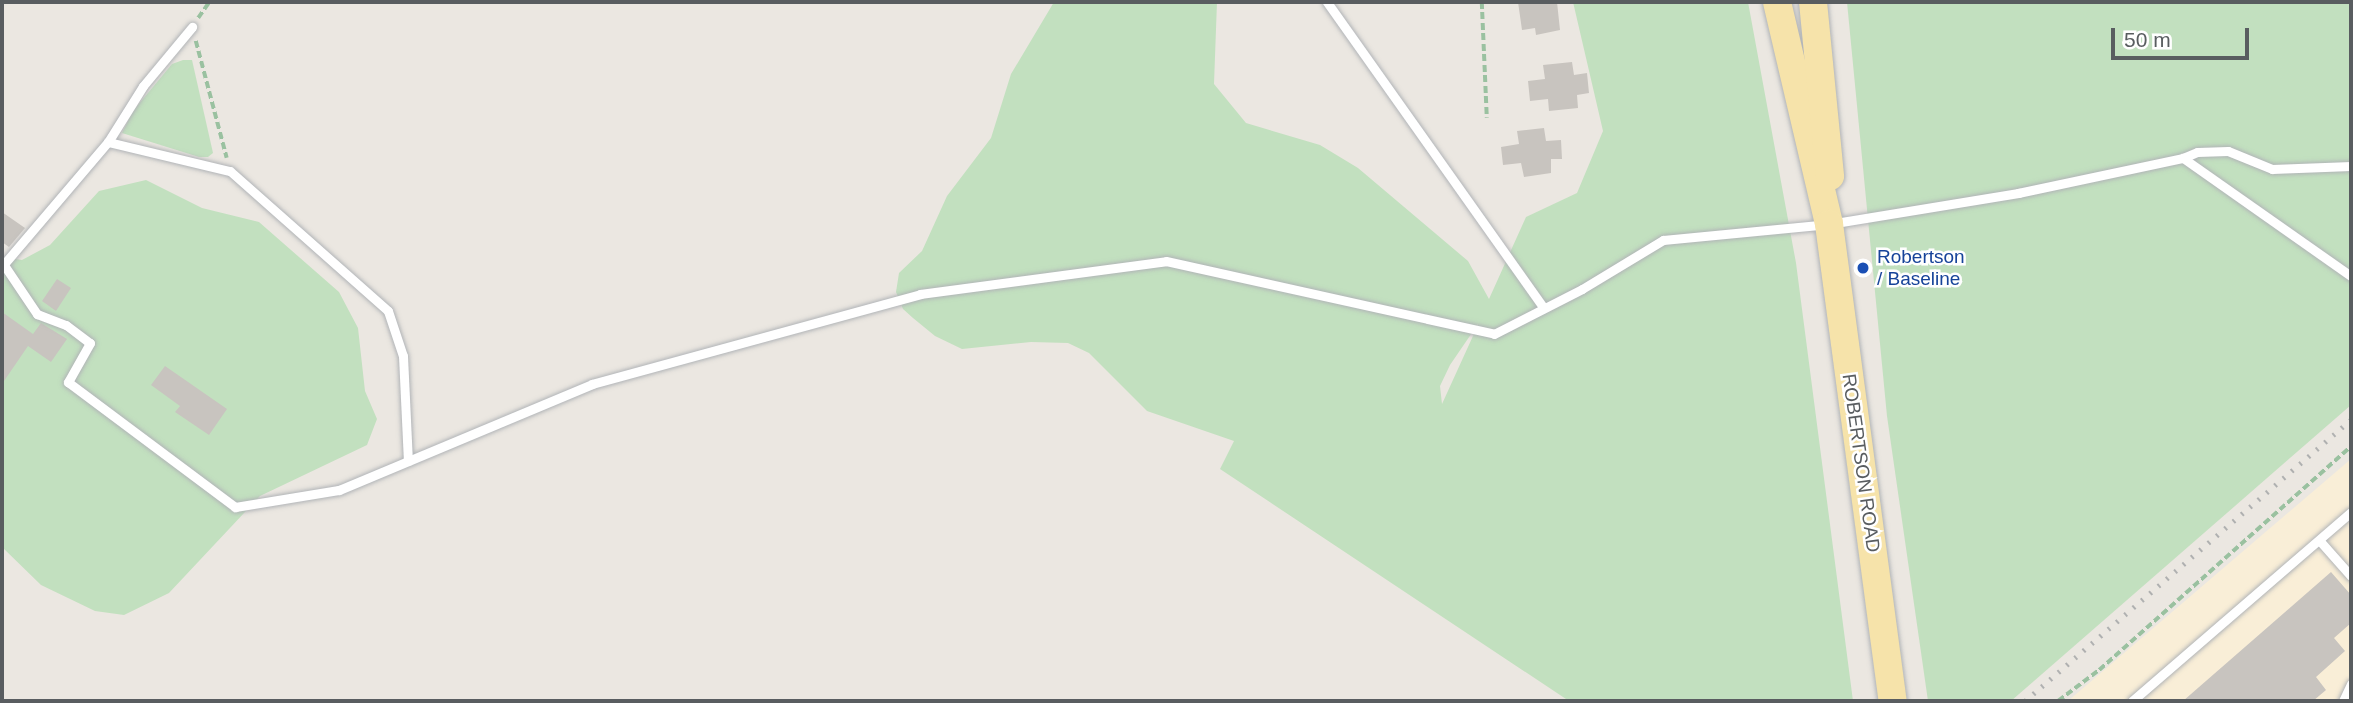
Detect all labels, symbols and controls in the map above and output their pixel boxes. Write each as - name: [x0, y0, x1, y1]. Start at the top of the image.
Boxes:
- scale bar: [2115, 14, 2253, 58]
- text: 50 m: [2124, 28, 2171, 51]
- place label: Robertson / Baseline: [1877, 246, 1965, 290]
- marker: Robertson / Baseline: [1855, 260, 1871, 276]
- street label: ROBERTSON ROAD: [1837, 372, 1885, 554]

